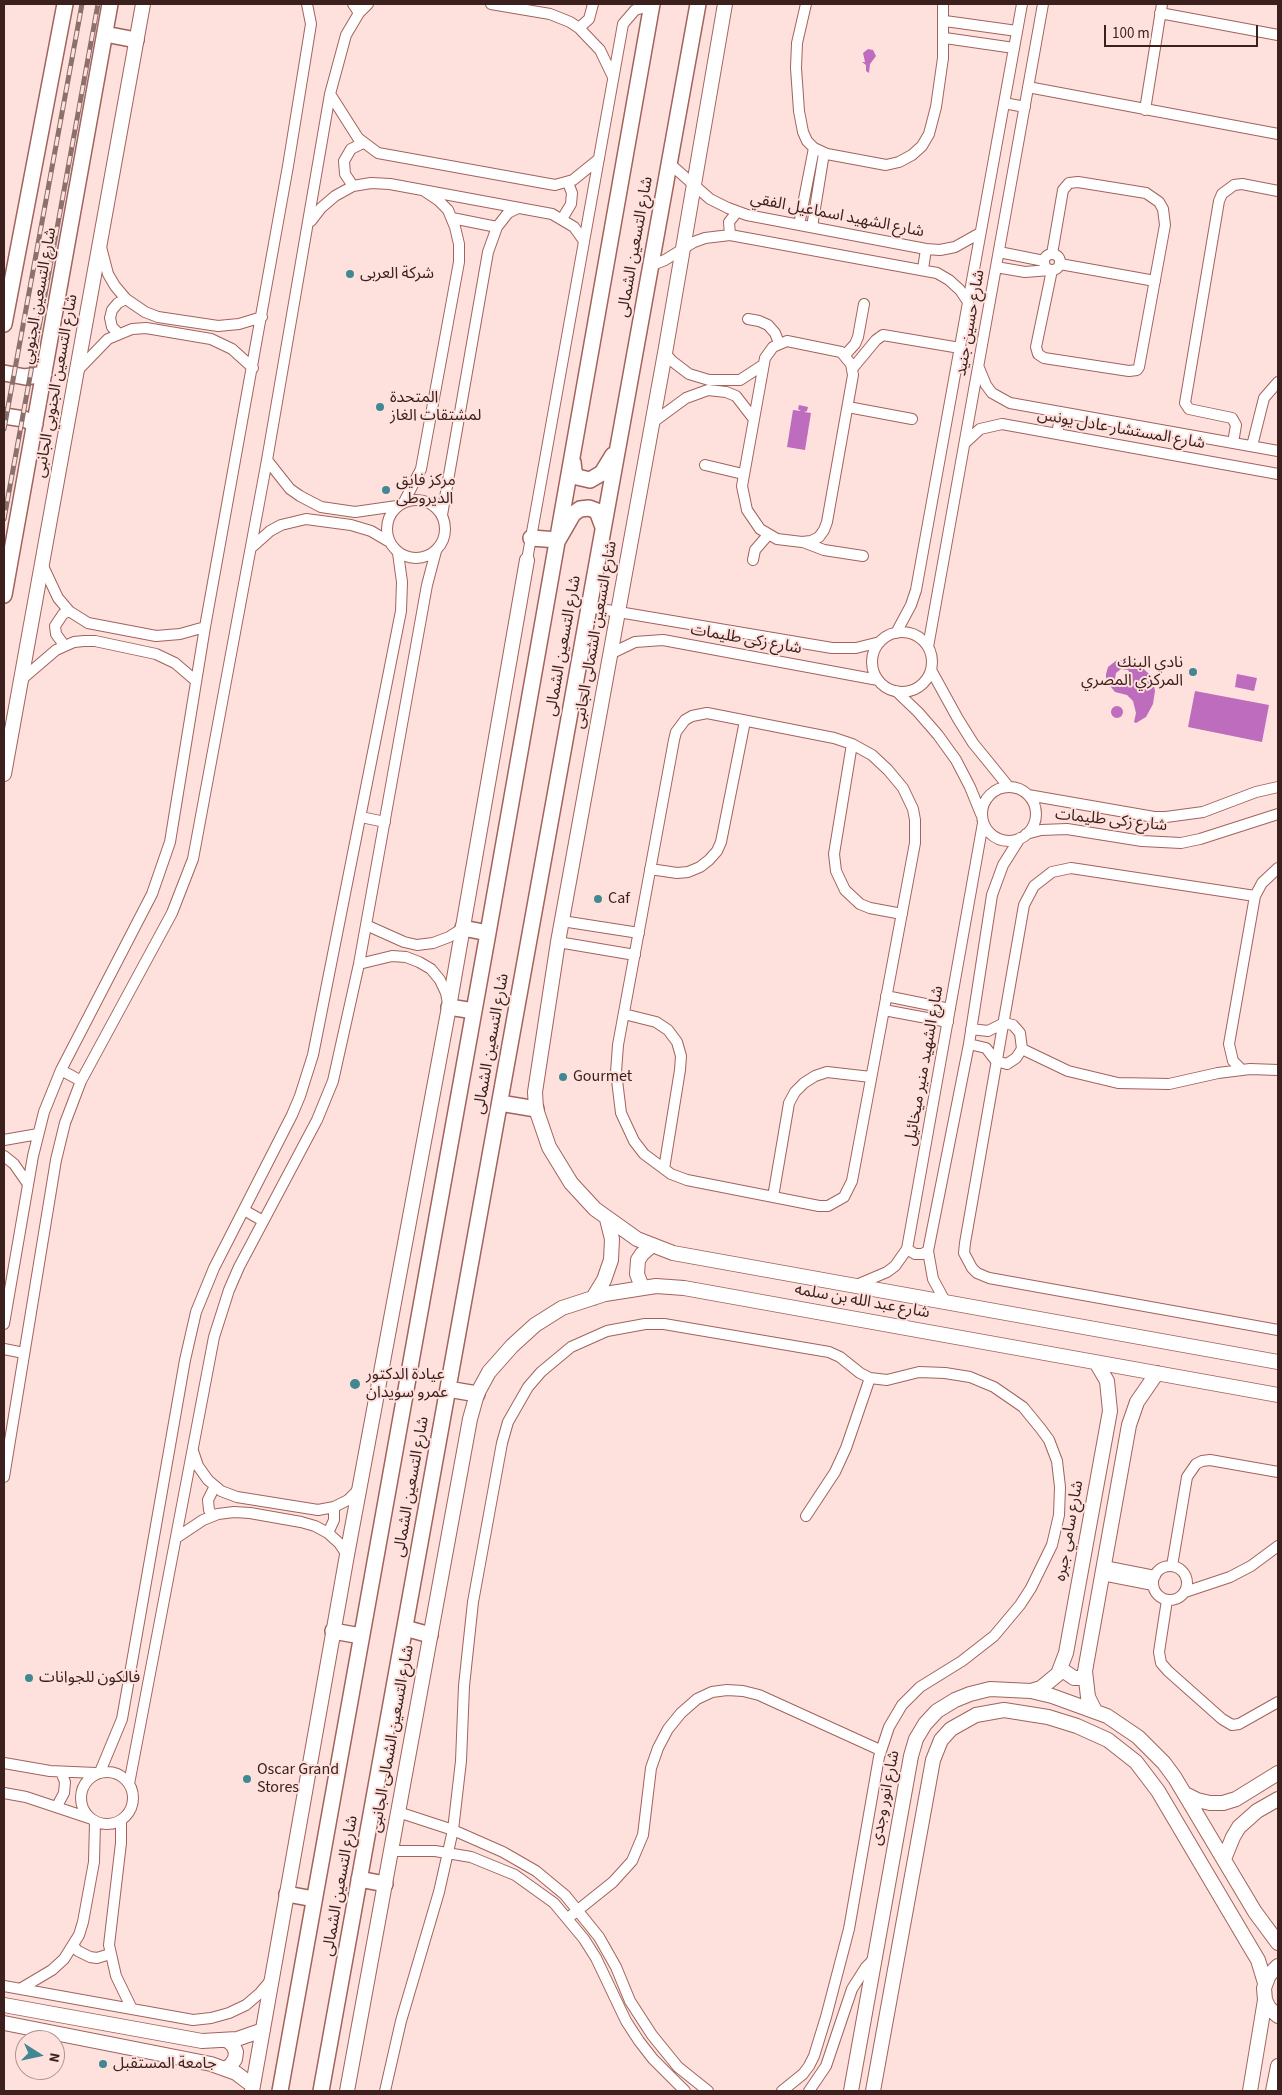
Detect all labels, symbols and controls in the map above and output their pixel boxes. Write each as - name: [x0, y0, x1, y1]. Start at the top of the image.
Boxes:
- scale bar: [1107, 15, 1261, 47]
- text: 100 m: [1112, 23, 1150, 44]
- street label: شارع التسعين الشمالى: [614, 175, 658, 319]
- street label: شارع الشهيد اسماعيل الفقي: [749, 190, 925, 242]
- street label: شارع التسعين الجنوبي: [19, 226, 61, 366]
- place label: شركة العربى: [360, 264, 434, 284]
- marker: شركة العربى: [344, 268, 356, 280]
- street label: شارع حسين جنيد: [952, 268, 990, 378]
- street label: شارع التسعين الجنوبي الجانبى: [31, 293, 83, 479]
- place label: المتحدة لمشتقات الغاز: [390, 388, 481, 426]
- marker: المتحدة لمشتقات الغاز: [374, 401, 386, 413]
- street label: شارع المستشار عادل يونس: [1036, 406, 1206, 454]
- place label: مركز فايق الديروطى: [396, 471, 456, 509]
- marker: مركز فايق الديروطى: [380, 484, 392, 496]
- street label: شارع التسعين الشمالى الجانبى: [570, 540, 622, 730]
- street label: شارع التسعين الشمالى: [542, 574, 586, 718]
- street label: شارع زكى طليمات: [689, 621, 803, 659]
- place label: نادي البنك المركزي المصري: [1081, 653, 1183, 691]
- marker: نادي البنك المركزي المصري: [1187, 666, 1199, 678]
- street label: شارع زكى طليمات: [1054, 806, 1168, 836]
- place label: Caf: [608, 889, 630, 909]
- marker: Caf: [592, 893, 604, 905]
- street label: شارع التسعين الشمالى: [470, 972, 514, 1116]
- street label: شارع الشهيد منير ميخائيل: [901, 984, 949, 1148]
- place label: Gourmet: [573, 1067, 632, 1087]
- marker: Gourmet: [557, 1071, 569, 1083]
- street label: شارع عبد الله بن سلمه: [793, 1281, 931, 1323]
- place label: عيادة الدكتور عمرو سويدان: [366, 1365, 448, 1403]
- marker: عيادة الدكتور عمرو سويدان: [348, 1377, 362, 1391]
- street label: شارع التسعين الشمالى: [390, 1415, 434, 1559]
- street label: شارع سامي جبره: [1052, 1479, 1088, 1583]
- street label: شارع التسعين الشمالى الجانبى: [367, 1644, 419, 1834]
- place label: فالكون للجوانات: [39, 1668, 140, 1688]
- marker: فالكون للجوانات: [23, 1672, 35, 1684]
- street label: شارع انور وجدى: [867, 1749, 905, 1847]
- place label: Oscar Grand Stores: [257, 1760, 339, 1798]
- marker: Oscar Grand Stores: [241, 1773, 253, 1785]
- street label: شارع التسعين الشمالى: [319, 1814, 363, 1958]
- north arrow: [15, 2030, 65, 2080]
- text: N: [43, 2051, 64, 2064]
- place label: جامعة المستقبل: [113, 2054, 217, 2074]
- marker: جامعة المستقبل: [97, 2058, 109, 2070]

